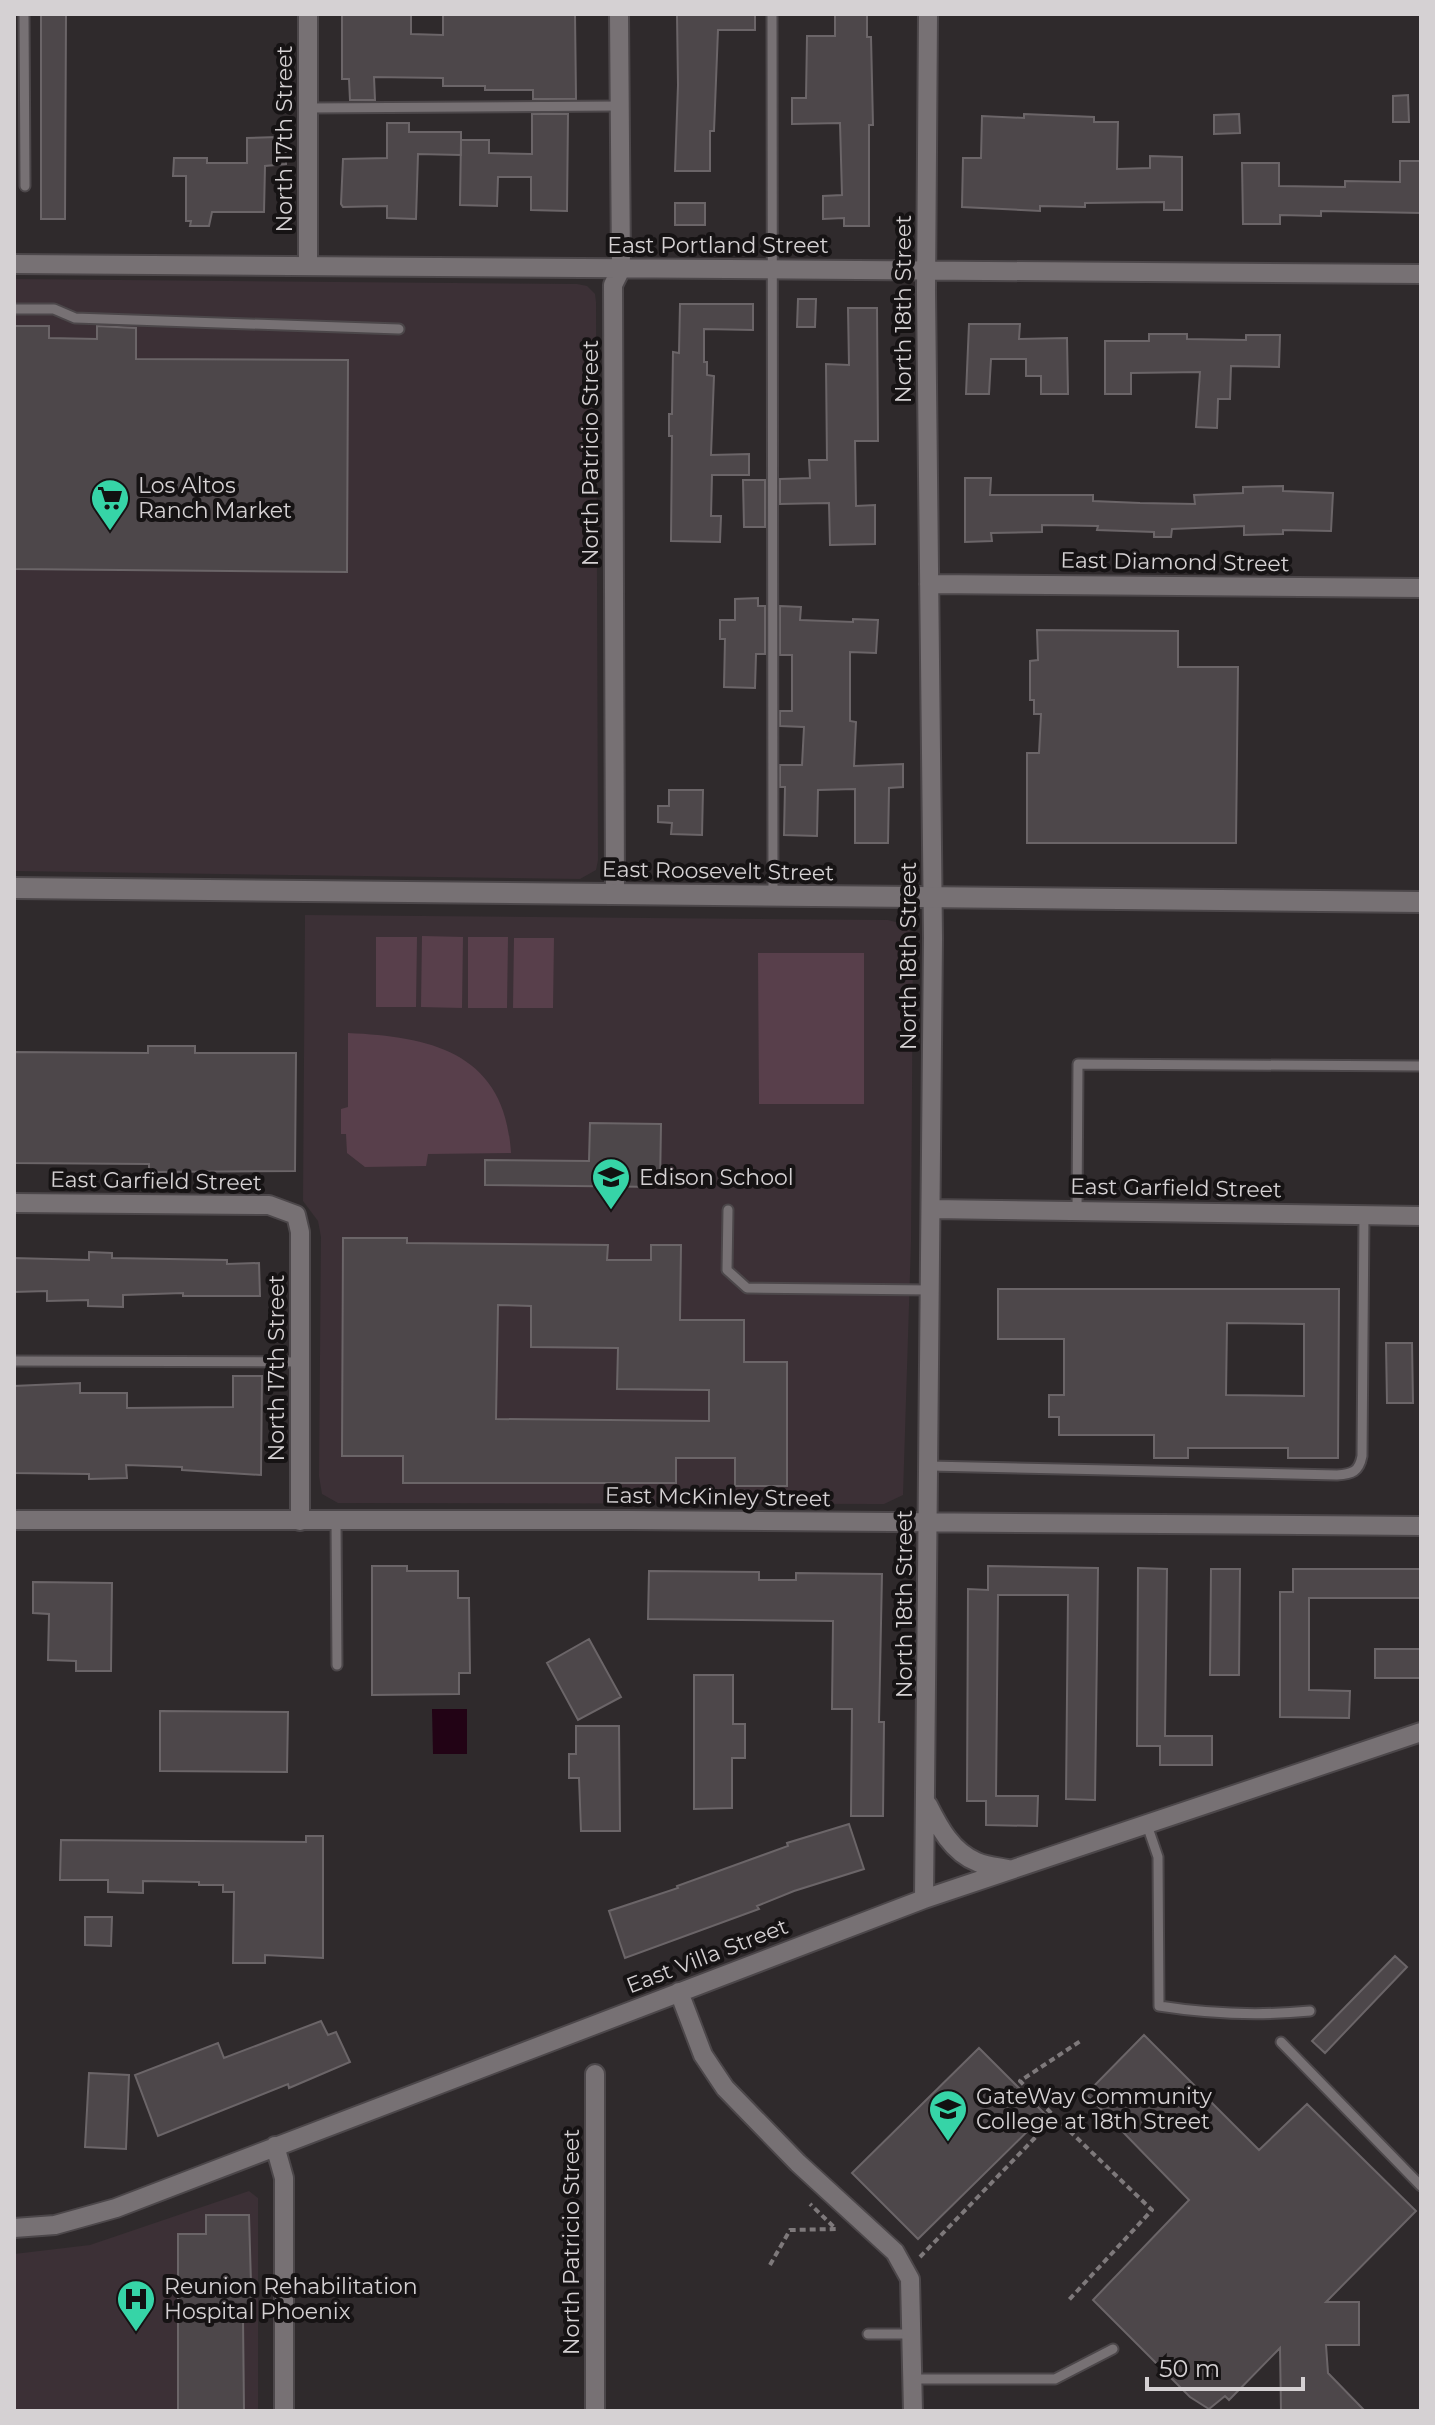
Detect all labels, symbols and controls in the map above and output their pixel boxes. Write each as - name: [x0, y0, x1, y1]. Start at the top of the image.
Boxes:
- street label: North 17th Street: [271, 45, 298, 233]
- street label: North 18th Street: [890, 215, 917, 403]
- street label: East Portland Street: [607, 232, 829, 259]
- street label: North Patricio Street: [577, 340, 604, 566]
- place label: Los Altos Ranch Market: [138, 472, 292, 524]
- supermarket icon: Los Altos Ranch Market: [89, 477, 131, 532]
- street label: East Diamond Street: [1060, 547, 1290, 577]
- street label: East Roosevelt Street: [602, 855, 834, 887]
- street label: North 18th Street: [895, 862, 922, 1050]
- school or university icon: Edison School: [590, 1156, 632, 1211]
- place label: Edison School: [639, 1164, 794, 1191]
- street label: East Garfield Street: [50, 1166, 262, 1196]
- street label: East Garfield Street: [1070, 1173, 1282, 1203]
- street label: North 17th Street: [263, 1274, 290, 1462]
- street label: East McKinley Street: [605, 1482, 831, 1512]
- street label: North 18th Street: [891, 1510, 918, 1698]
- street label: East Villa Street: [622, 1913, 792, 1999]
- place label: GateWay Community College at 18th Street: [976, 2083, 1212, 2135]
- school or university icon: GateWay Community College at 18th Street: [927, 2088, 969, 2143]
- street label: North Patricio Street: [558, 2129, 585, 2355]
- place label: Reunion Rehabilitation Hospital Phoenix: [164, 2273, 418, 2325]
- hospital icon: Reunion Rehabilitation Hospital Phoenix: [115, 2278, 157, 2333]
- scale bar: [1147, 2341, 1303, 2391]
- text: 50 m: [1159, 2354, 1220, 2383]

